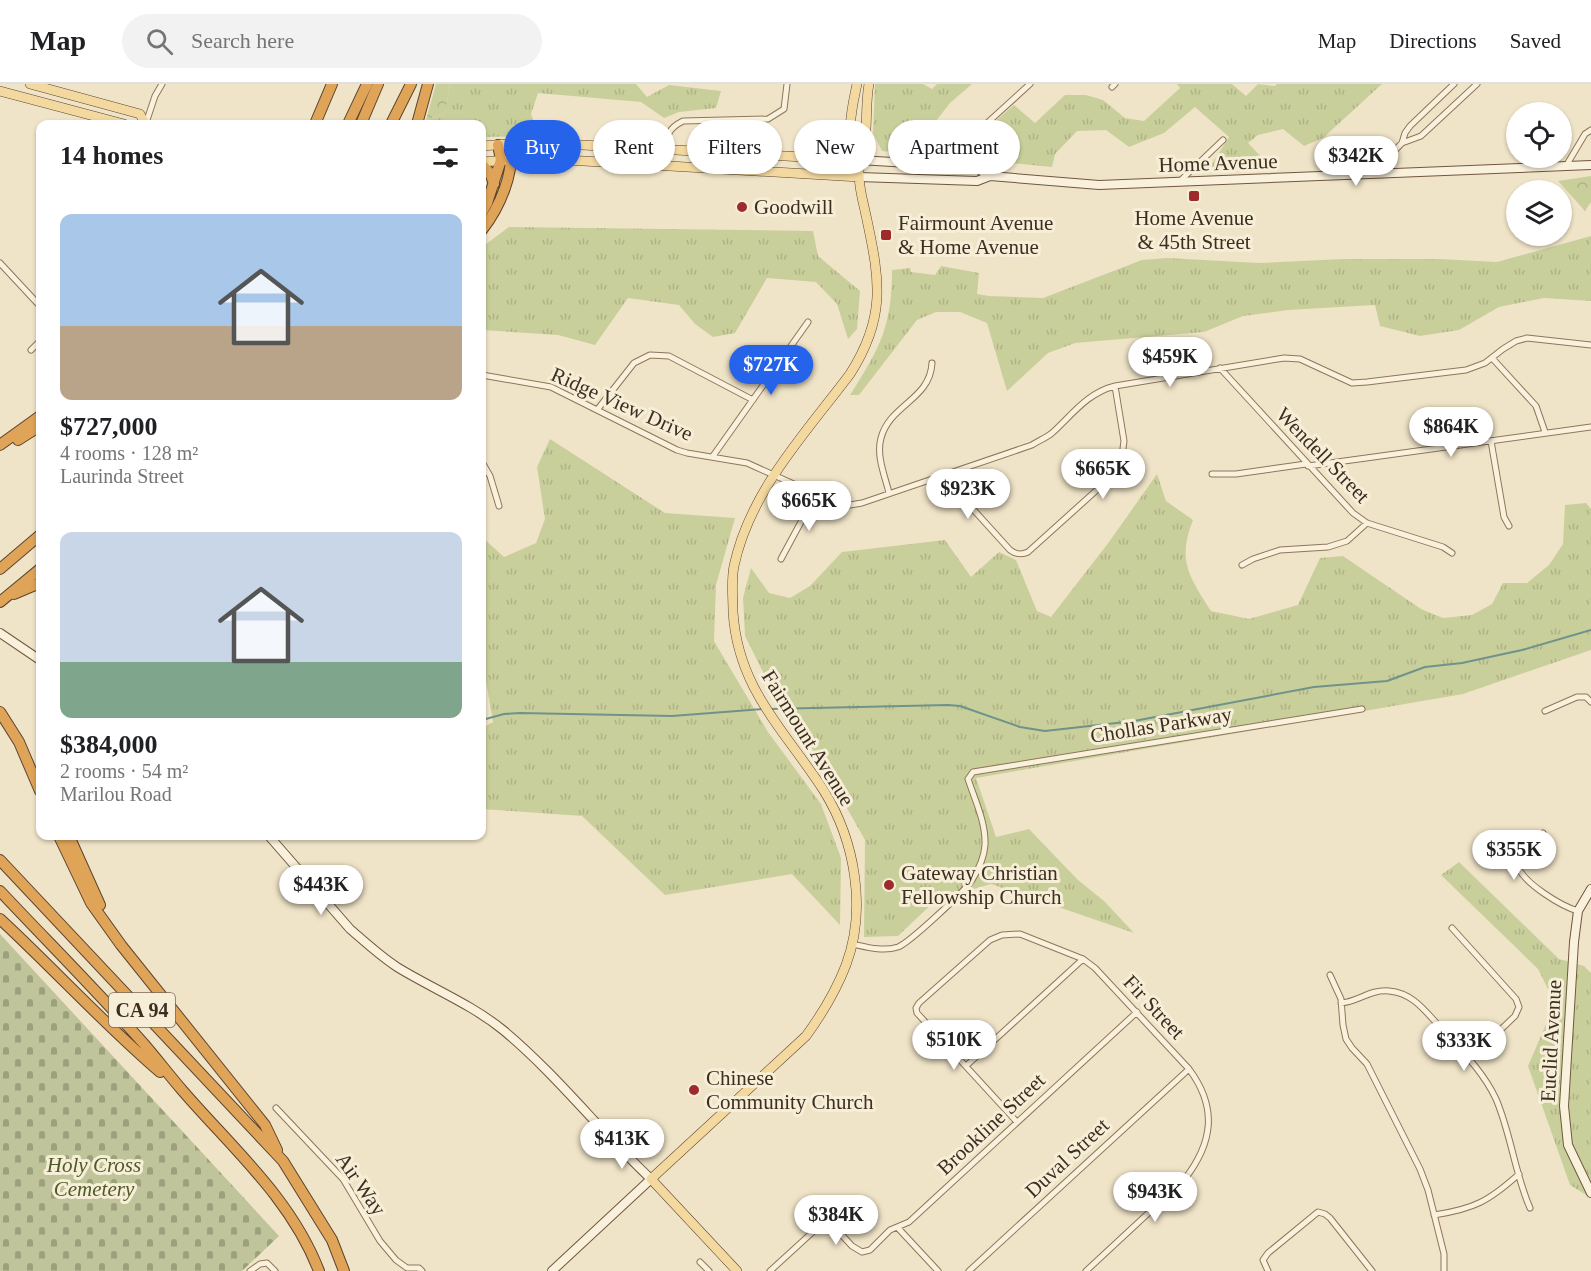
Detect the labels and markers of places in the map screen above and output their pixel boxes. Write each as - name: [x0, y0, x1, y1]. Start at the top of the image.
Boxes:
- pin: $342K: [1314, 136, 1398, 187]
- marker: Home Avenue & 45th Street: [1187, 189, 1201, 203]
- place label: Goodwill: [754, 195, 834, 219]
- marker: Goodwill: [735, 200, 749, 214]
- place label: Home Avenue & 45th Street: [1134, 206, 1254, 254]
- place label: Fairmount Avenue & Home Avenue: [898, 211, 1053, 259]
- marker: Fairmount Avenue & Home Avenue: [879, 228, 893, 242]
- pin: $459K: [1128, 337, 1212, 388]
- pin: $727K: [729, 345, 813, 396]
- pin: $864K: [1409, 407, 1493, 458]
- pin: $665K: [1061, 449, 1145, 500]
- pin: $923K: [926, 469, 1010, 520]
- pin: $665K: [767, 481, 851, 532]
- pin: $355K: [1472, 830, 1556, 881]
- place label: Gateway Christian Fellowship Church: [901, 861, 1062, 909]
- pin: $443K: [279, 865, 363, 916]
- marker: Gateway Christian Fellowship Church: [882, 878, 896, 892]
- pin: $510K: [912, 1020, 996, 1071]
- pin: $333K: [1422, 1021, 1506, 1072]
- place label: Chinese Community Church: [706, 1066, 874, 1114]
- marker: Chinese Community Church: [687, 1083, 701, 1097]
- pin: $413K: [580, 1119, 664, 1170]
- pin: $943K: [1113, 1172, 1197, 1223]
- pin: $384K: [794, 1195, 878, 1246]

